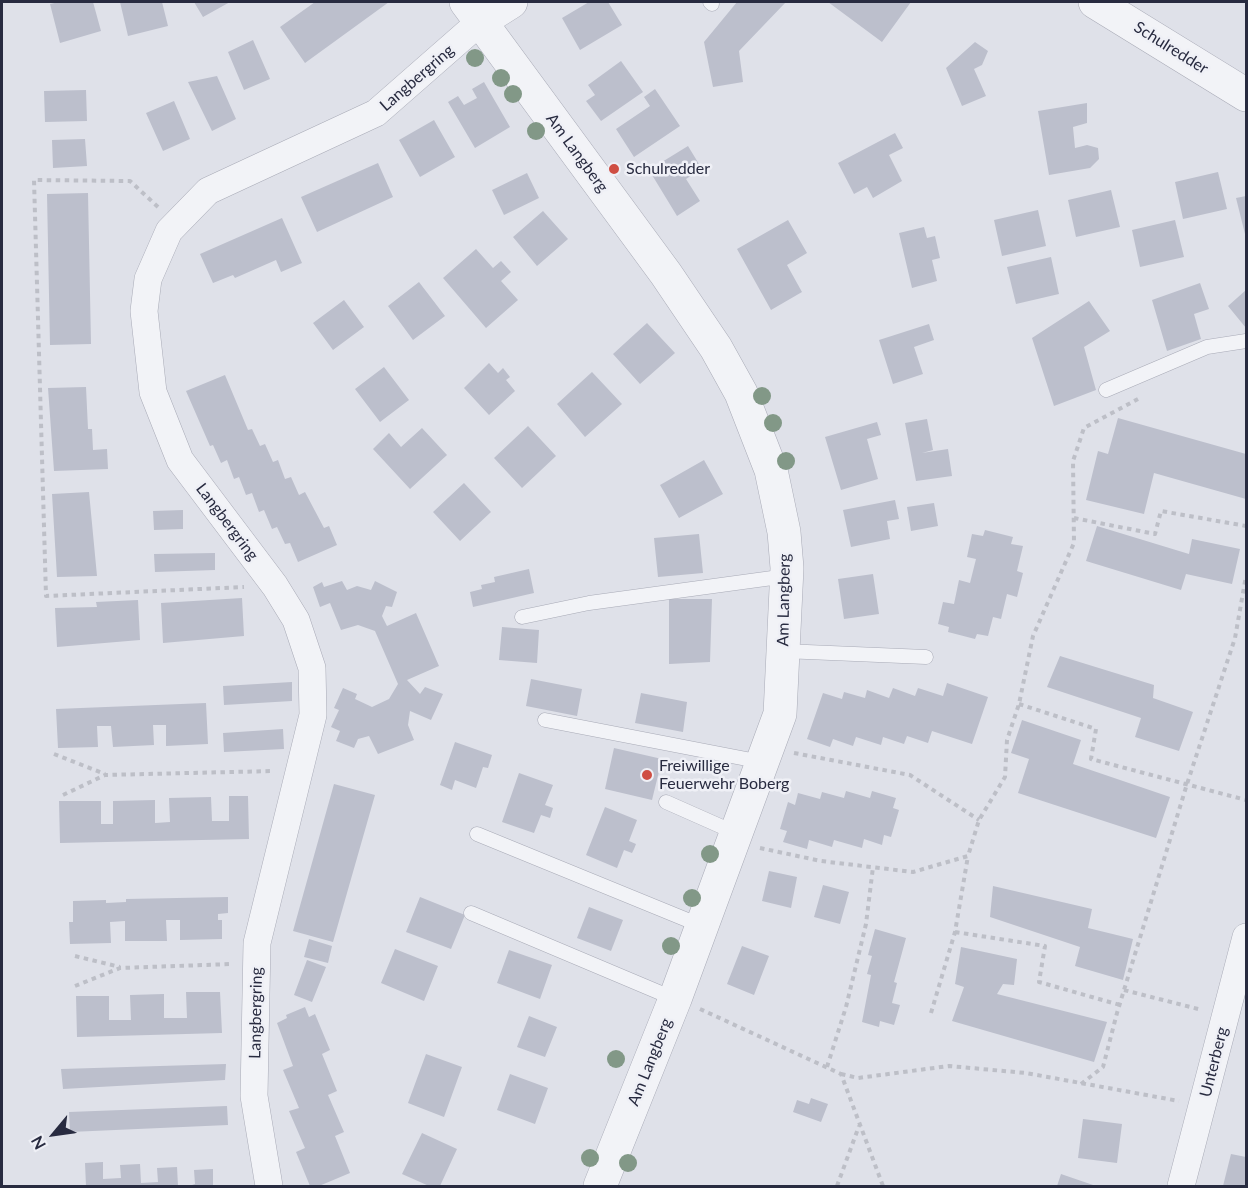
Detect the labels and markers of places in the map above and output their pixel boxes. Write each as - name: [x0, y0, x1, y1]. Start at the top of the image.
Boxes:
- place label: Schulredder: [626, 159, 710, 179]
- marker: Schulredder: [607, 162, 621, 176]
- place label: Freiwillige Feuerwehr Boberg: [659, 756, 789, 794]
- marker: Freiwillige Feuerwehr Boberg: [640, 768, 654, 782]

